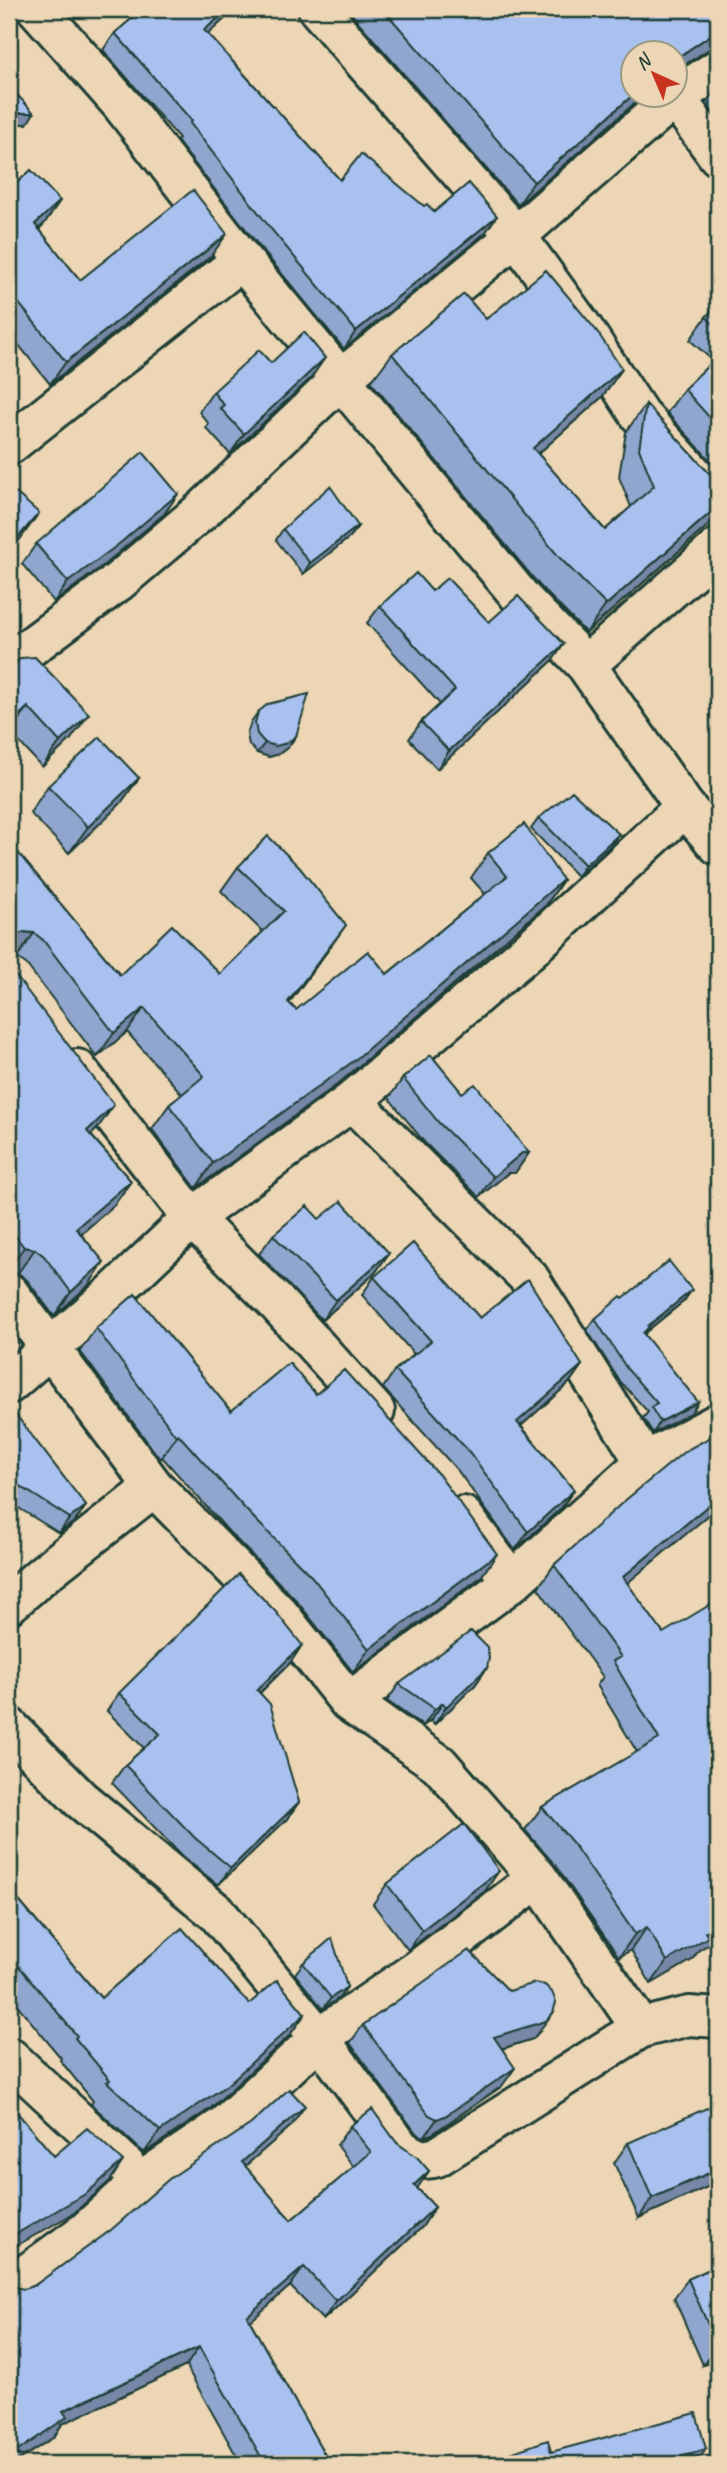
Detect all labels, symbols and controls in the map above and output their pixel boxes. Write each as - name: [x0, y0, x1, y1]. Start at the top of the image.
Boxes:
- north arrow: [618, 38, 688, 108]
- text: N: [630, 48, 658, 75]

